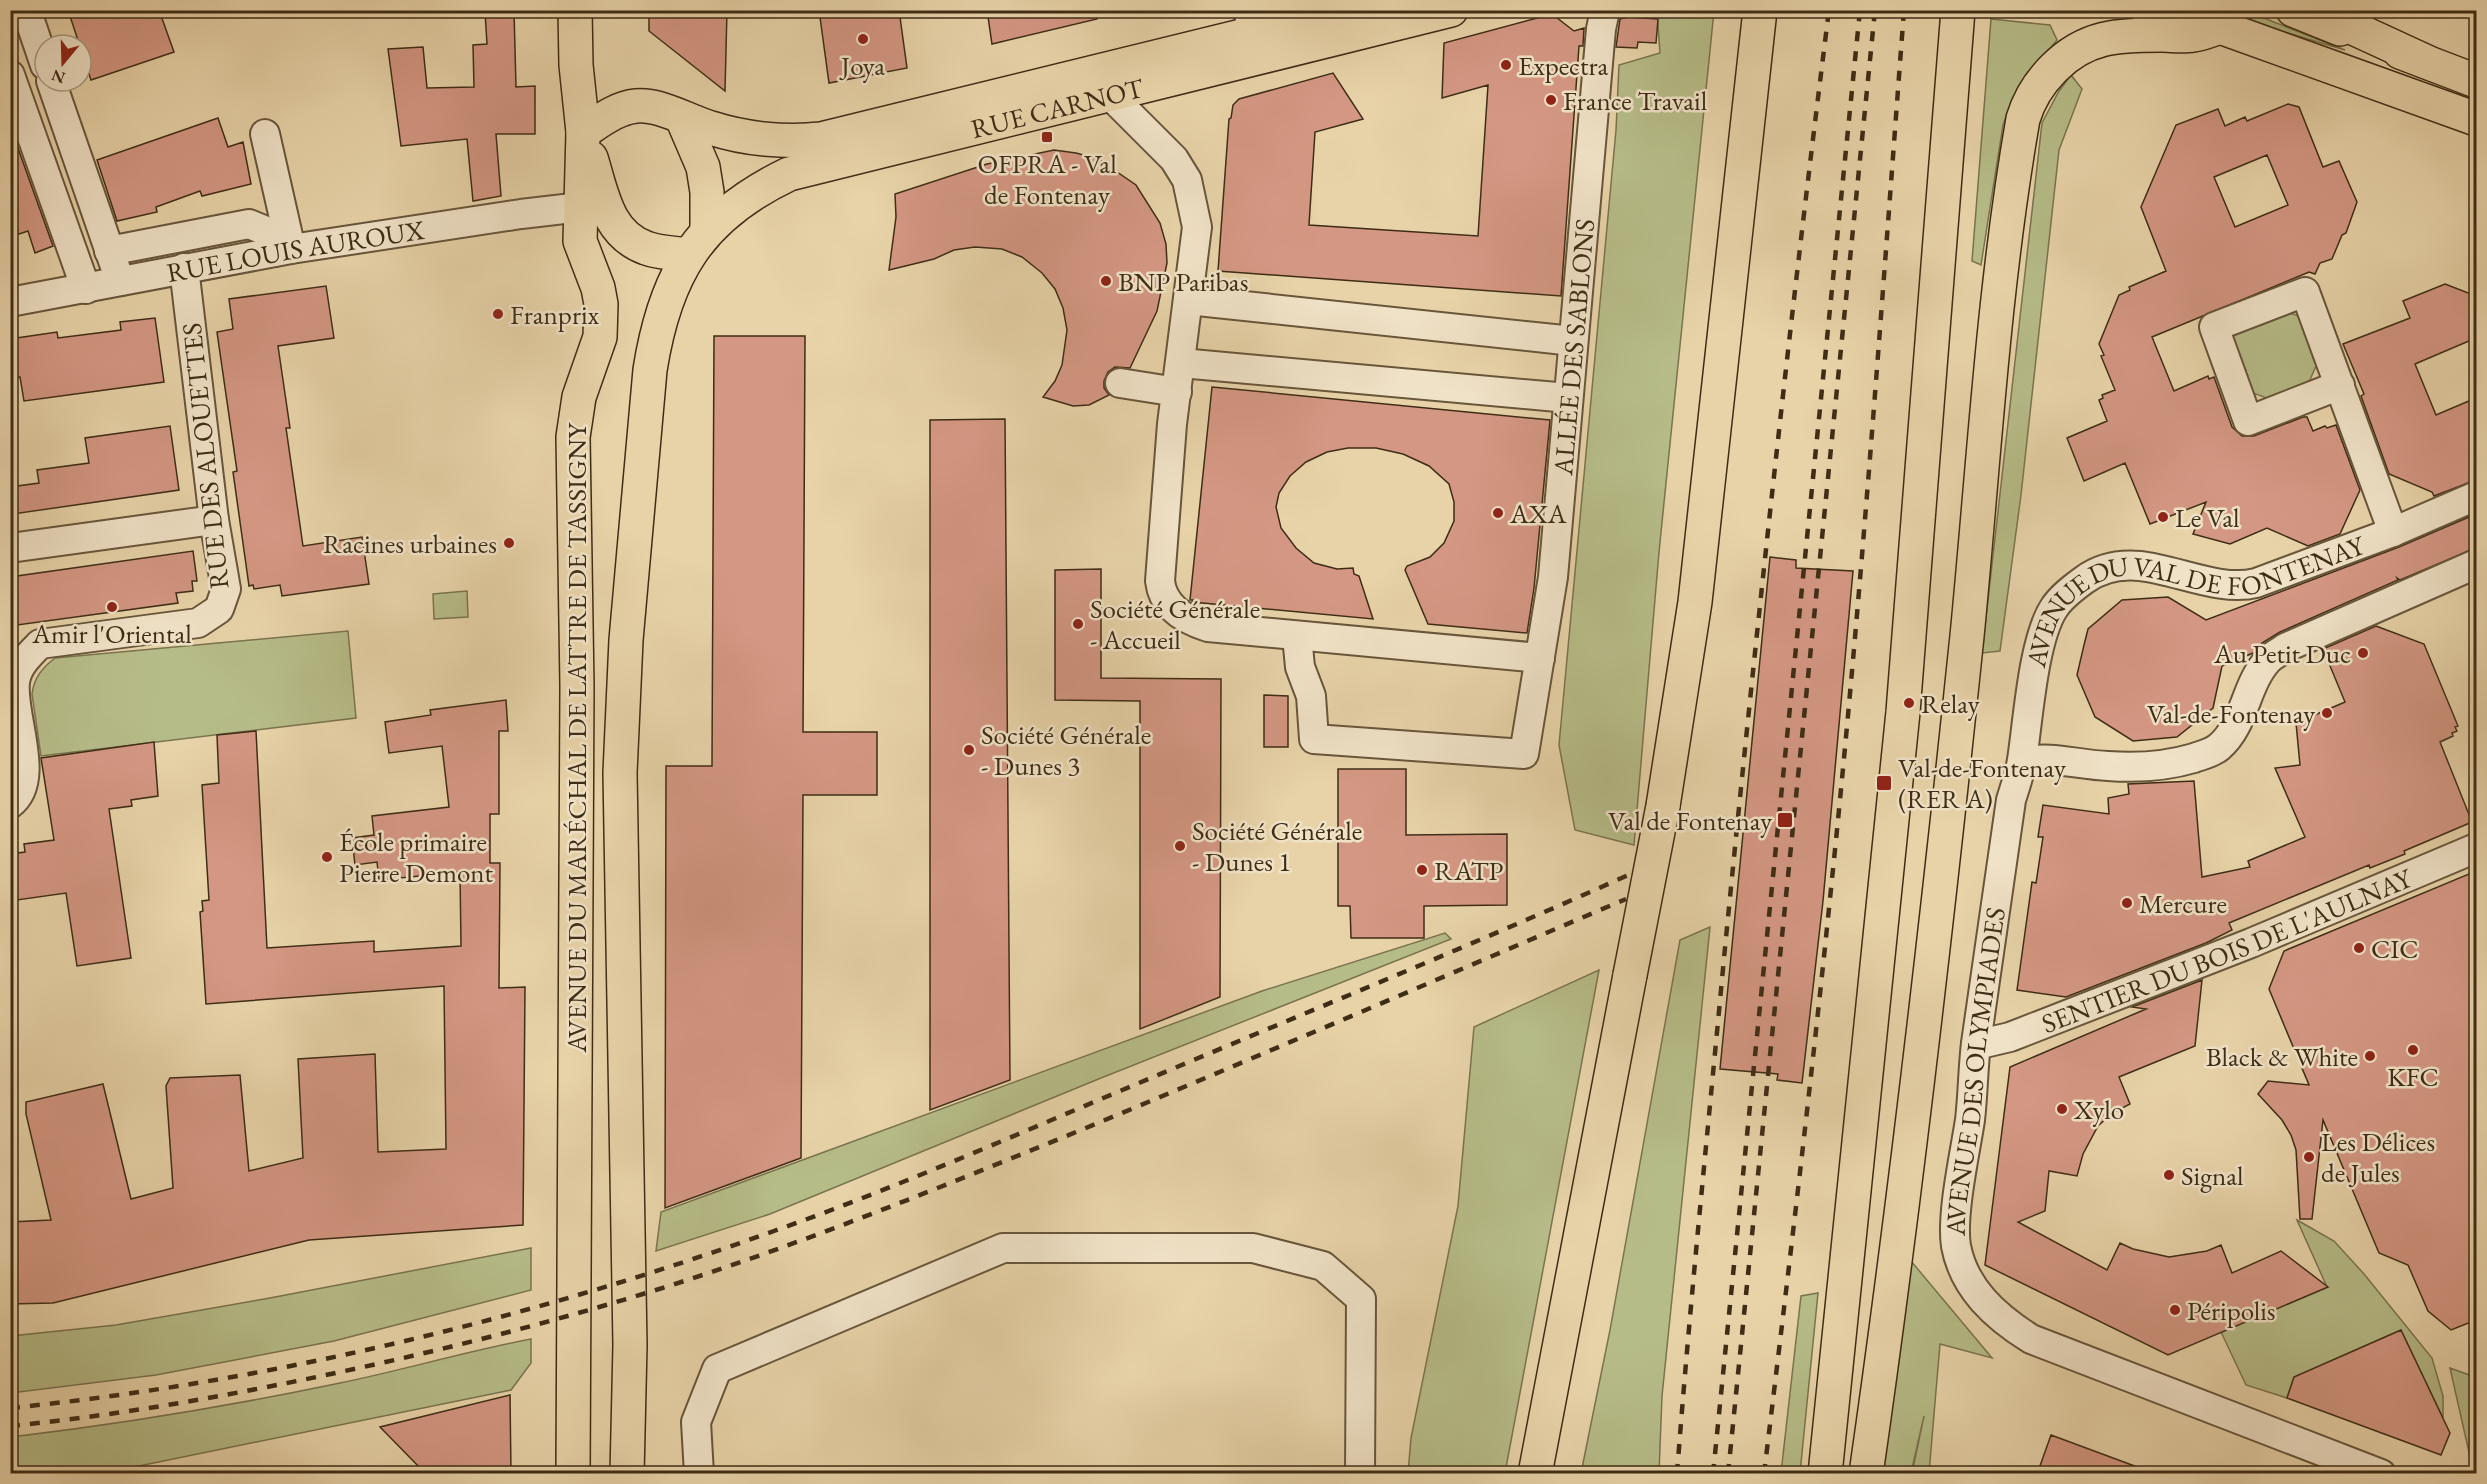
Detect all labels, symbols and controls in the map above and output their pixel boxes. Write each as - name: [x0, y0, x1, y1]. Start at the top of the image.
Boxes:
- marker: Joya: [856, 32, 870, 46]
- north arrow: [33, 33, 93, 93]
- place label: Joya: [839, 48, 885, 83]
- place label: Expectra: [1518, 48, 1609, 83]
- marker: Expectra: [1499, 58, 1513, 72]
- text: N: [49, 65, 68, 89]
- street label: RUE CARNOT: [967, 69, 1148, 146]
- place label: France Travail: [1563, 83, 1707, 118]
- marker: France Travail: [1544, 93, 1558, 107]
- marker: OFPRA - Val de Fontenay: [1040, 130, 1054, 144]
- place label: OFPRA - Val de Fontenay: [977, 146, 1117, 212]
- street label: RUE LOUIS AUROUX: [164, 211, 427, 290]
- street label: ALLÉE DES SABLONS: [1544, 217, 1602, 478]
- place label: BNP Paribas: [1118, 264, 1248, 299]
- marker: BNP Paribas: [1099, 274, 1113, 288]
- place label: Franprix: [510, 297, 600, 332]
- marker: Franprix: [491, 307, 505, 321]
- street label: RUE DES ALOUETTES: [174, 321, 236, 591]
- street label: AVENUE DU MARÉCHAL DE LATTRE DE TASSIGNY: [559, 422, 594, 1054]
- place label: AXA: [1509, 496, 1567, 531]
- place label: Le Val: [2175, 500, 2239, 535]
- marker: AXA: [1491, 506, 1505, 520]
- marker: Le Val: [2156, 510, 2170, 524]
- place label: Racines urbaines: [323, 526, 497, 561]
- street label: AVENUE DU VAL DE FONTENAY: [2017, 526, 2370, 671]
- marker: Racines urbaines: [502, 536, 516, 550]
- place label: Société Générale - Accueil: [1090, 591, 1260, 657]
- marker: Amir l'Oriental: [105, 600, 119, 614]
- place label: Amir l'Oriental: [31, 616, 192, 651]
- marker: Société Générale - Accueil: [1071, 617, 1085, 631]
- place label: Au Petit Duc: [2213, 636, 2351, 671]
- marker: Au Petit Duc: [2356, 646, 2370, 660]
- place label: Relay: [1921, 686, 1980, 721]
- marker: Relay: [1902, 696, 1916, 710]
- place label: Val-de-Fontenay: [2147, 696, 2315, 731]
- marker: Val-de-Fontenay: [2320, 706, 2334, 720]
- place label: Société Générale - Dunes 3: [981, 717, 1151, 783]
- marker: Société Générale - Dunes 3: [962, 743, 976, 757]
- place label: Val-de-Fontenay (RER A): [1898, 750, 2066, 816]
- marker: Val-de-Fontenay (RER A): [1875, 774, 1893, 792]
- place label: Val de Fontenay: [1608, 803, 1772, 838]
- marker: Val de Fontenay: [1776, 811, 1794, 829]
- place label: Société Générale - Dunes 1: [1192, 813, 1362, 879]
- place label: École primaire Pierre Demont: [339, 824, 494, 890]
- marker: Société Générale - Dunes 1: [1173, 839, 1187, 853]
- marker: École primaire Pierre Demont: [320, 850, 334, 864]
- place label: RATP: [1434, 853, 1504, 888]
- street label: SENTIER DU BOIS DE L'AULNAY: [2036, 859, 2418, 1041]
- marker: RATP: [1415, 863, 1429, 877]
- place label: Mercure: [2139, 886, 2227, 921]
- marker: Mercure: [2120, 896, 2134, 910]
- street label: AVENUE DES OLYMPIADES: [1937, 905, 2012, 1237]
- place label: CIC: [2371, 931, 2419, 966]
- marker: CIC: [2352, 941, 2366, 955]
- place label: Black & White: [2206, 1039, 2358, 1074]
- marker: KFC: [2406, 1043, 2420, 1057]
- marker: Black & White: [2363, 1049, 2377, 1063]
- place label: KFC: [2387, 1059, 2439, 1094]
- place label: Xylo: [2073, 1092, 2124, 1127]
- marker: Xylo: [2055, 1102, 2069, 1116]
- place label: Les Délices de Jules: [2321, 1124, 2435, 1190]
- marker: Les Délices de Jules: [2302, 1150, 2316, 1164]
- place label: Signal: [2181, 1158, 2243, 1193]
- marker: Signal: [2162, 1168, 2176, 1182]
- place label: Péripolis: [2187, 1293, 2276, 1328]
- marker: Péripolis: [2168, 1303, 2182, 1317]

